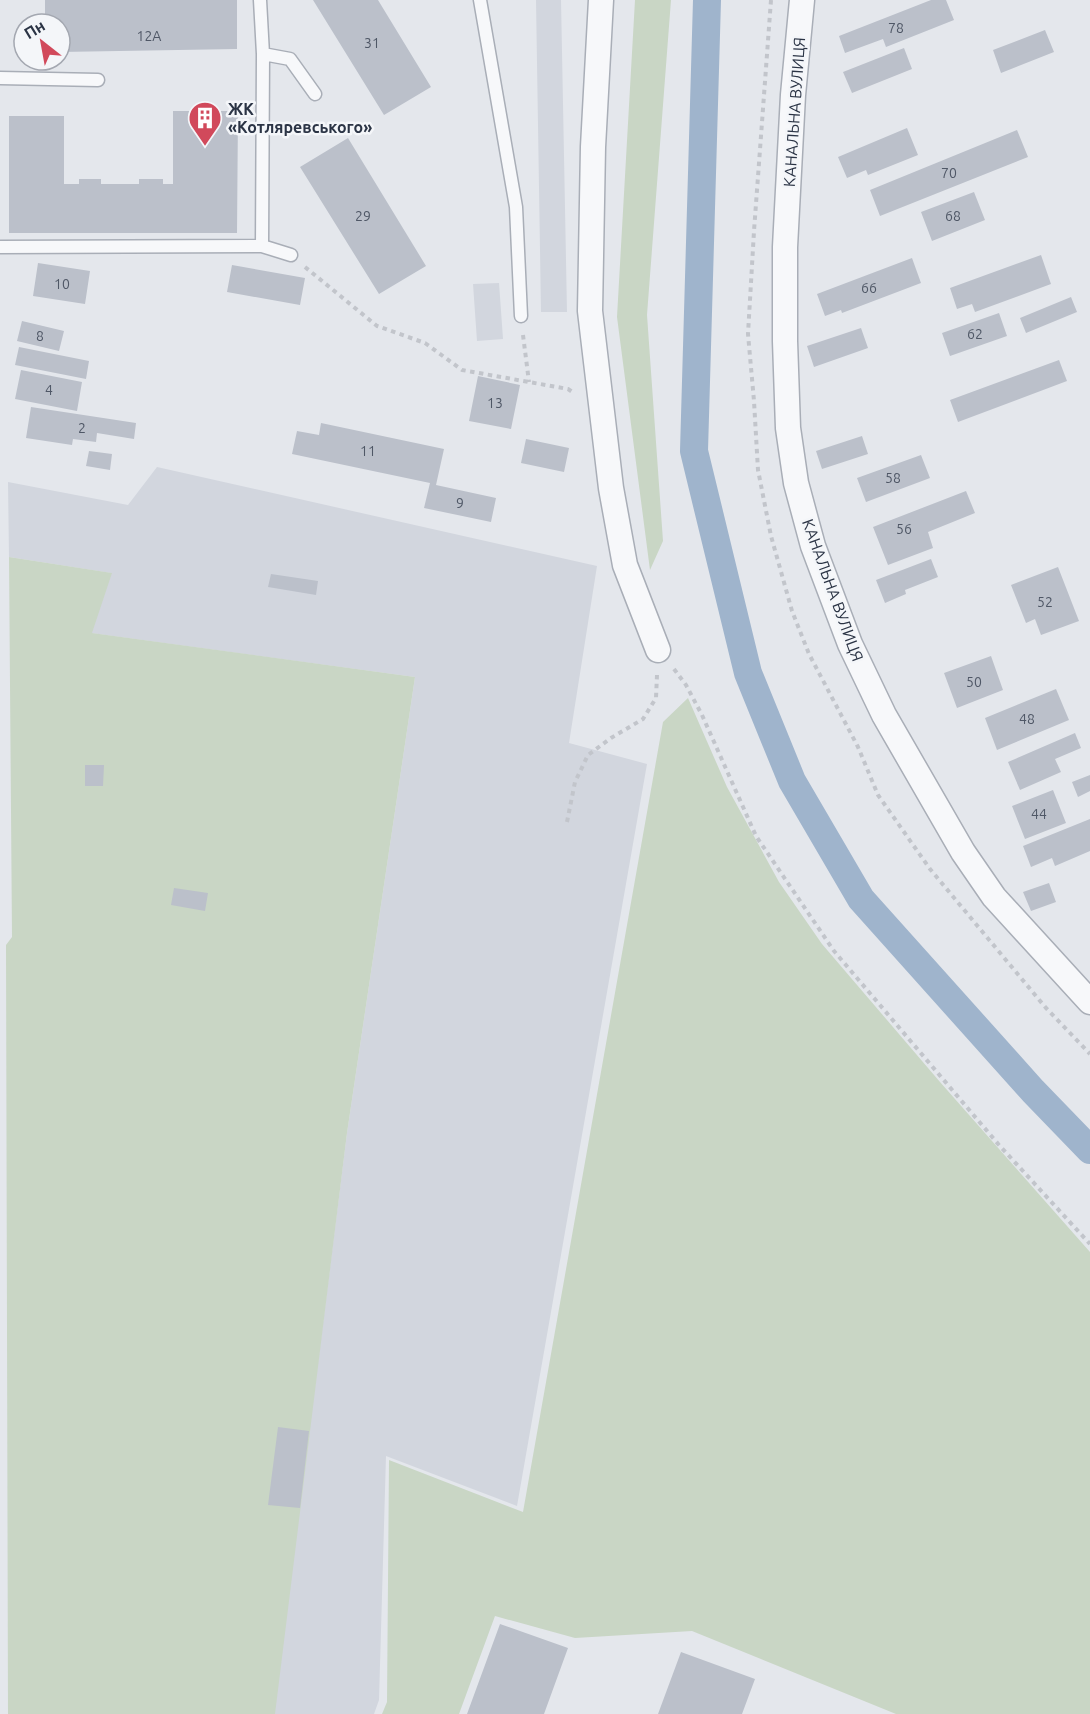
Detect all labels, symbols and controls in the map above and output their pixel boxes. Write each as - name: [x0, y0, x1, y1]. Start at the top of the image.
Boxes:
- north arrow: [12, 12, 72, 72]
- text: Пн: [21, 16, 48, 42]
- house number: 78: [888, 20, 904, 36]
- house number: 12А: [137, 28, 161, 44]
- house number: 31: [364, 35, 380, 51]
- street label: КАНАЛЬНА ВУЛИЦЯ: [780, 36, 808, 188]
- building icon: ЖК «Котляревського»: [187, 100, 223, 147]
- place label: ЖК «Котляревського»: [228, 100, 372, 136]
- house number: 70: [941, 165, 957, 181]
- house number: 29: [355, 208, 371, 224]
- house number: 68: [945, 208, 961, 224]
- house number: 10: [54, 276, 70, 292]
- house number: 66: [861, 280, 877, 296]
- house number: 62: [967, 326, 983, 342]
- house number: 8: [36, 328, 44, 344]
- house number: 4: [45, 382, 53, 398]
- house number: 13: [487, 395, 503, 411]
- house number: 2: [78, 420, 86, 436]
- house number: 11: [360, 443, 376, 459]
- house number: 58: [885, 470, 901, 486]
- house number: 9: [456, 495, 464, 511]
- street label: КАНАЛЬНА ВУЛИЦЯ: [799, 516, 867, 664]
- house number: 56: [896, 521, 912, 537]
- house number: 52: [1037, 594, 1053, 610]
- house number: 50: [966, 674, 982, 690]
- house number: 48: [1019, 711, 1035, 727]
- house number: 44: [1031, 806, 1047, 822]

